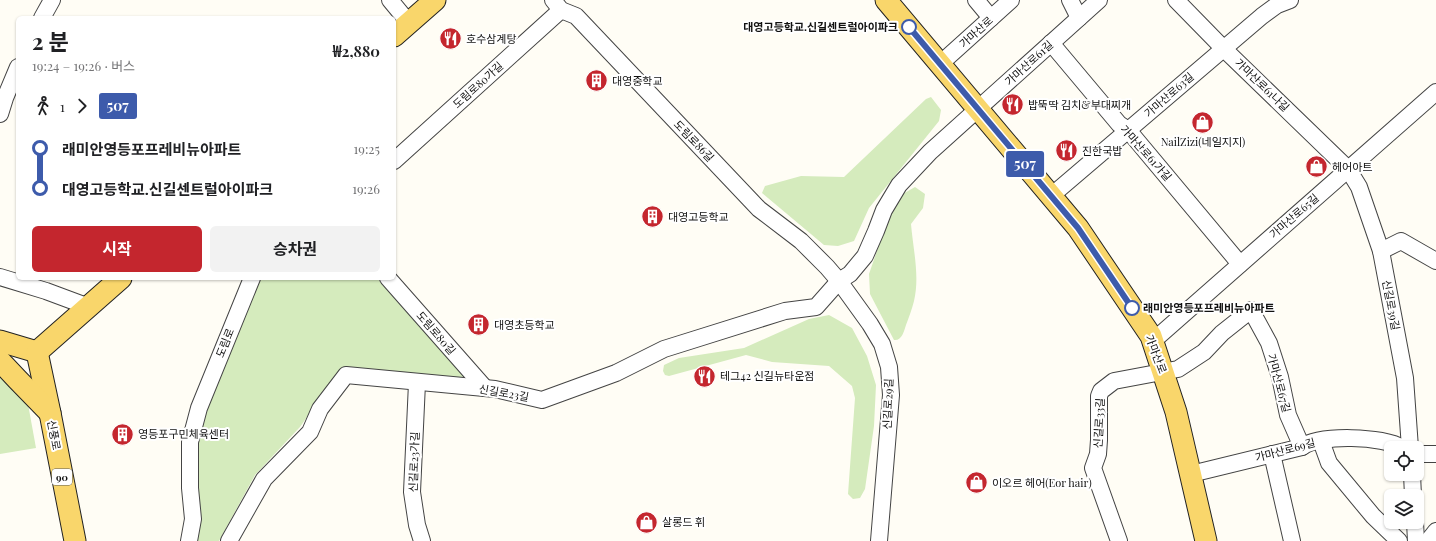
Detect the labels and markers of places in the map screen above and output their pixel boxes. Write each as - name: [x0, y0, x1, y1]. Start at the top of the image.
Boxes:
- place label: 대영고등학교.신길센트럴아이파크: [743, 19, 898, 34]
- marker: 대영고등학교.신길센트럴아이파크: [901, 19, 917, 35]
- restaurant icon: 호수삼계탕: [438, 26, 464, 52]
- place label: 호수삼계탕: [466, 31, 517, 46]
- building icon: 대영중학교: [583, 68, 609, 94]
- place label: 대영중학교: [612, 73, 663, 88]
- restaurant icon: 밥뚝딱 김치&부대찌개: [1000, 92, 1026, 118]
- place label: 밥뚝딱 김치&부대찌개: [1028, 97, 1131, 112]
- shop icon: NailZizi(네일지지): [1190, 109, 1216, 135]
- place label: NailZizi(네일지지): [1161, 134, 1245, 149]
- restaurant icon: 진한국밥: [1054, 138, 1080, 164]
- place label: 진한국밥: [1082, 143, 1122, 158]
- shop icon: 헤어아트: [1304, 154, 1330, 180]
- place label: 헤어아트: [1332, 159, 1372, 174]
- building icon: 대영고등학교: [640, 204, 666, 230]
- place label: 대영고등학교: [668, 209, 729, 224]
- marker: 래미안영등포프레비뉴아파트: [1124, 300, 1140, 316]
- place label: 래미안영등포프레비뉴아파트: [1143, 300, 1275, 315]
- building icon: 대영초등학교: [465, 312, 491, 338]
- place label: 대영초등학교: [494, 317, 555, 332]
- restaurant icon: 테그42 신길뉴타운점: [692, 363, 718, 389]
- place label: 테그42 신길뉴타운점: [720, 368, 814, 383]
- building icon: 영등포구민체육센터: [110, 421, 136, 447]
- place label: 영등포구민체육센터: [138, 426, 229, 441]
- shop icon: 이오르 헤어(Eor hair): [963, 470, 989, 496]
- place label: 이오르 헤어(Eor hair): [992, 475, 1092, 490]
- shop icon: 살롱드 휘: [634, 509, 660, 535]
- place label: 살롱드 휘: [662, 514, 705, 529]

